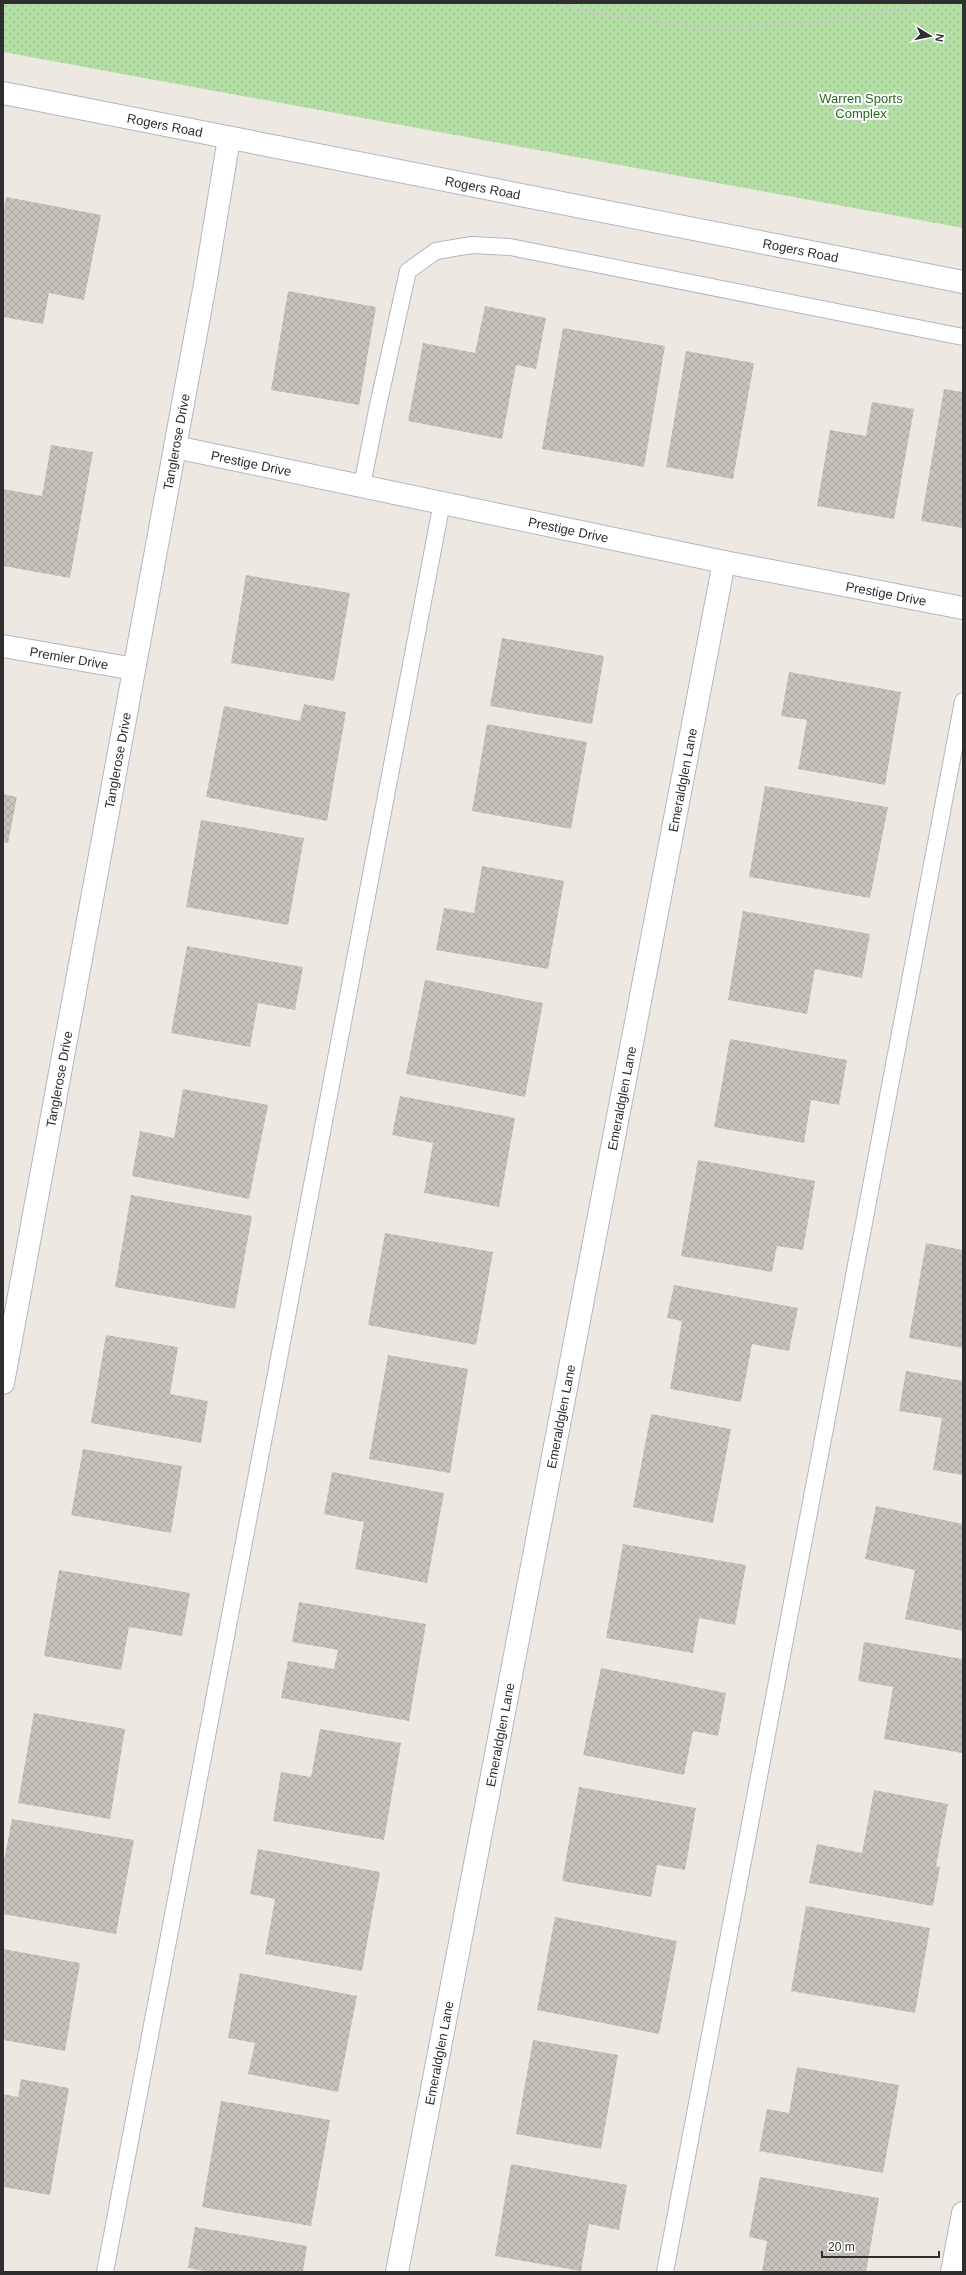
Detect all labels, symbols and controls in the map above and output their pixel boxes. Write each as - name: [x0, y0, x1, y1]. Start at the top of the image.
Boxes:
- north arrow: [910, 16, 950, 56]
- text: N: [933, 33, 946, 43]
- park label: Warren Sports Complex: [819, 91, 903, 121]
- street label: Rogers Road: [126, 111, 204, 140]
- street label: Rogers Road: [444, 173, 522, 203]
- street label: Rogers Road: [762, 236, 840, 265]
- street label: Tanglerose Drive: [160, 392, 193, 491]
- street label: Prestige Drive: [210, 448, 293, 479]
- street label: Prestige Drive: [527, 514, 610, 546]
- street label: Prestige Drive: [844, 579, 928, 609]
- street label: Premier Drive: [28, 644, 109, 672]
- street label: Tanglerose Drive: [102, 711, 134, 810]
- street label: Emeraldglen Lane: [666, 727, 700, 833]
- street label: Tanglerose Drive: [43, 1030, 76, 1129]
- street label: Emeraldglen Lane: [605, 1045, 639, 1152]
- street label: Emeraldglen Lane: [544, 1363, 578, 1470]
- street label: Emeraldglen Lane: [483, 1682, 518, 1788]
- street label: Emeraldglen Lane: [422, 2000, 457, 2106]
- scale bar: [822, 2233, 939, 2259]
- text: 20 m: [828, 2240, 855, 2254]

